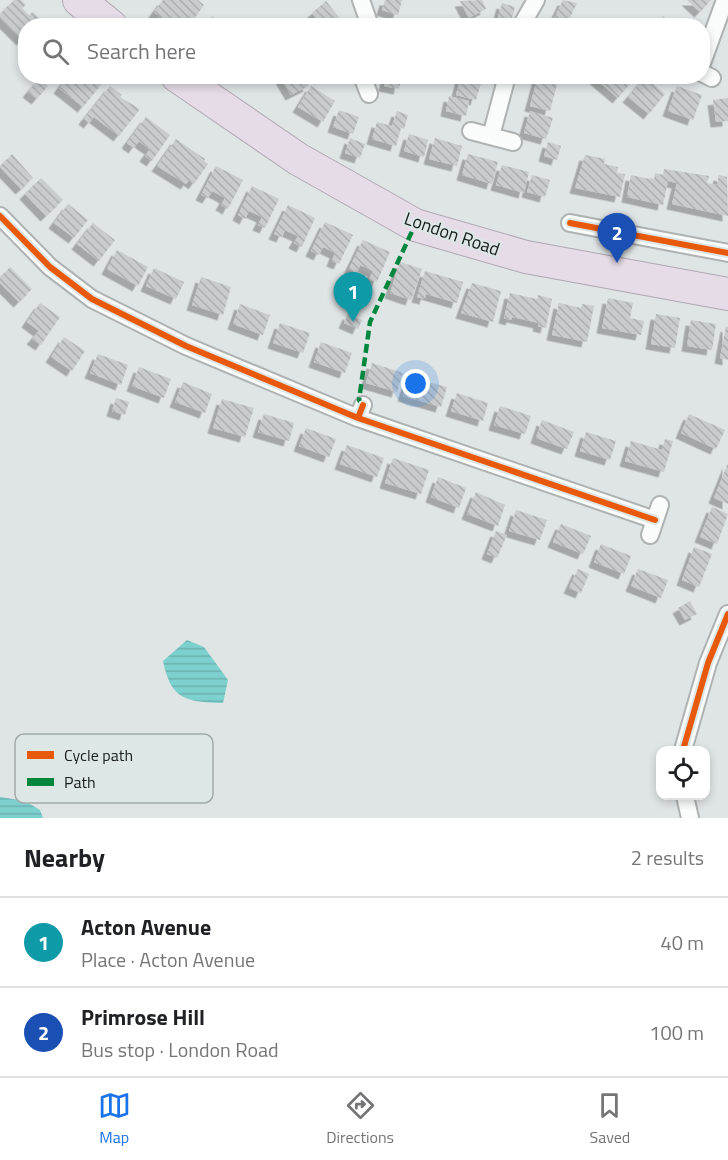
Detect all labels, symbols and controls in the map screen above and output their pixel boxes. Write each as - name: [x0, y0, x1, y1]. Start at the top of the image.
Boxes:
- search box: [18, 18, 710, 84]
- text: Search here: [87, 34, 196, 68]
- icon: search: [39, 35, 72, 68]
- street label: London Road: [401, 205, 504, 262]
- pin: 2: [598, 214, 636, 263]
- pin: 1: [334, 272, 372, 322]
- your location: [401, 369, 430, 398]
- legend: [15, 734, 213, 803]
- text: Cycle path: [64, 743, 133, 767]
- map controls: [656, 746, 710, 800]
- button: locate: [656, 746, 710, 800]
- text: Path: [64, 770, 96, 794]
- text: Nearby: [24, 838, 105, 877]
- text: 2 results: [631, 842, 704, 873]
- text: Acton Avenue: [81, 910, 211, 944]
- text: 1: [38, 927, 49, 958]
- text: 40 m: [660, 927, 704, 958]
- text: Place · Acton Avenue: [81, 944, 255, 975]
- text: Primrose Hill: [81, 1000, 205, 1034]
- text: 2: [38, 1017, 49, 1048]
- text: 100 m: [649, 1017, 704, 1048]
- text: Bus stop · London Road: [81, 1034, 279, 1065]
- tab: Map: [98, 1089, 131, 1149]
- tab: Directions: [326, 1089, 394, 1149]
- tab: Saved: [590, 1089, 630, 1149]

